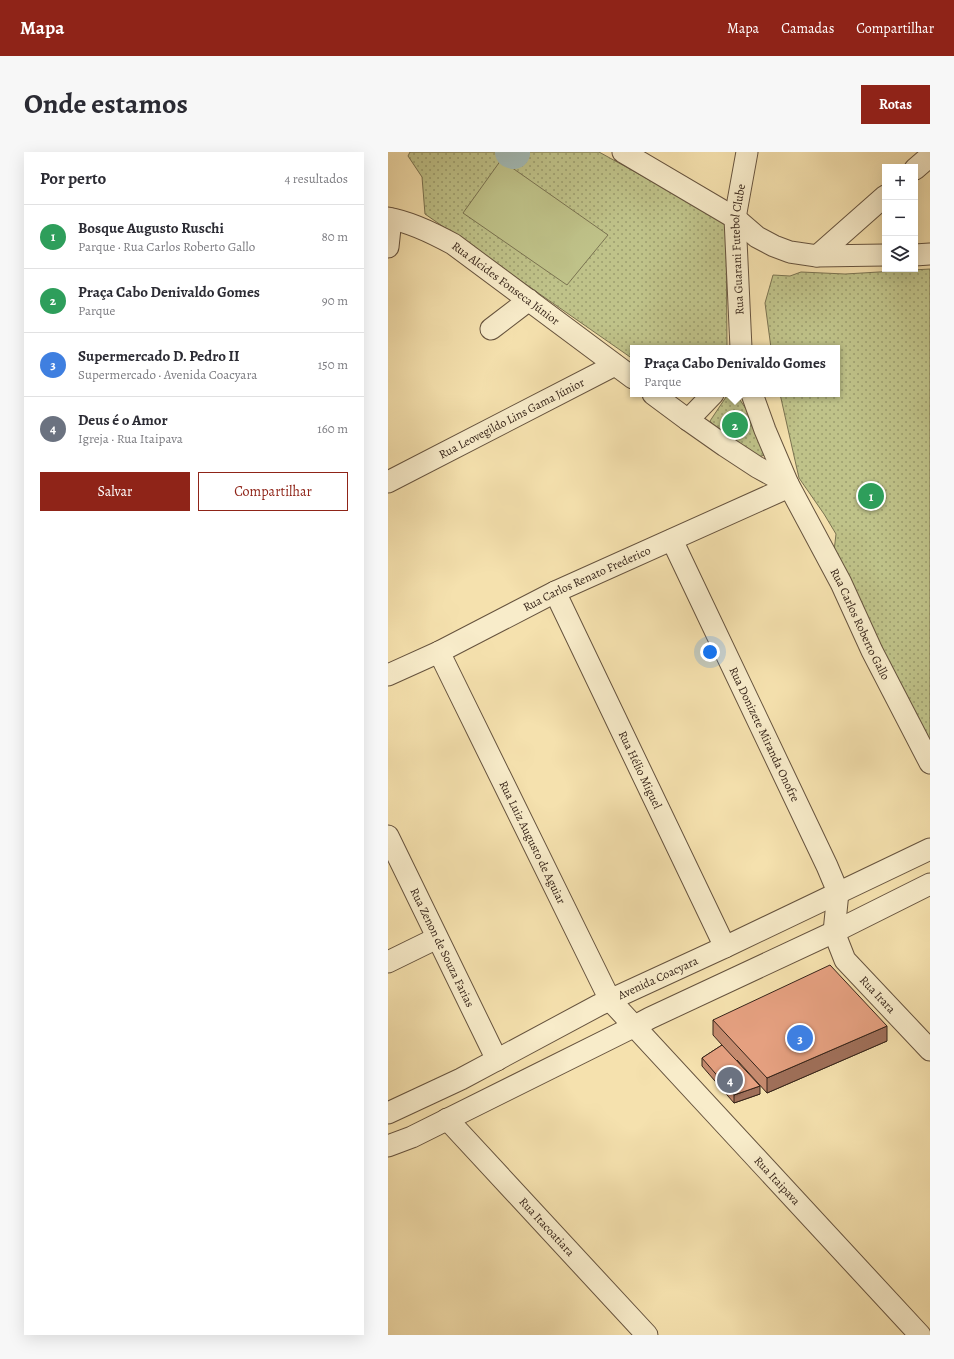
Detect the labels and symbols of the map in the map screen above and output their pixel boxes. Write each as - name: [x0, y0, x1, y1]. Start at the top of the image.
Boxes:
- street label: Rua Guarani Futebol Clube: [727, 182, 749, 315]
- street label: Rua Alcides Fonseca Júnior: [448, 238, 563, 329]
- street label: Rua Leovegildo Lins Gama Júnior: [436, 374, 587, 462]
- pin: 2: [722, 410, 748, 440]
- pin: 1: [858, 481, 884, 511]
- street label: Rua Carlos Renato Frederico: [520, 542, 653, 615]
- street label: Rua Carlos Roberto Gallo: [826, 565, 894, 683]
- your location: [700, 642, 720, 662]
- street label: Rua Donizete Miranda Onofre: [725, 664, 803, 804]
- street label: Rua Hélio Miguel: [615, 728, 666, 811]
- street label: Rua Luiz Augusto de Aguiar: [495, 778, 570, 907]
- street label: Rua Zenon de Souza Farias: [406, 885, 478, 1010]
- street label: Avenida Coacyara: [614, 952, 701, 1004]
- street label: Rua Irara: [856, 972, 899, 1017]
- pin: 3: [787, 1023, 813, 1053]
- pin: 4: [717, 1065, 743, 1095]
- street label: Rua Itaipava: [751, 1153, 804, 1209]
- street label: Rua Itacoatiara: [516, 1194, 578, 1260]

